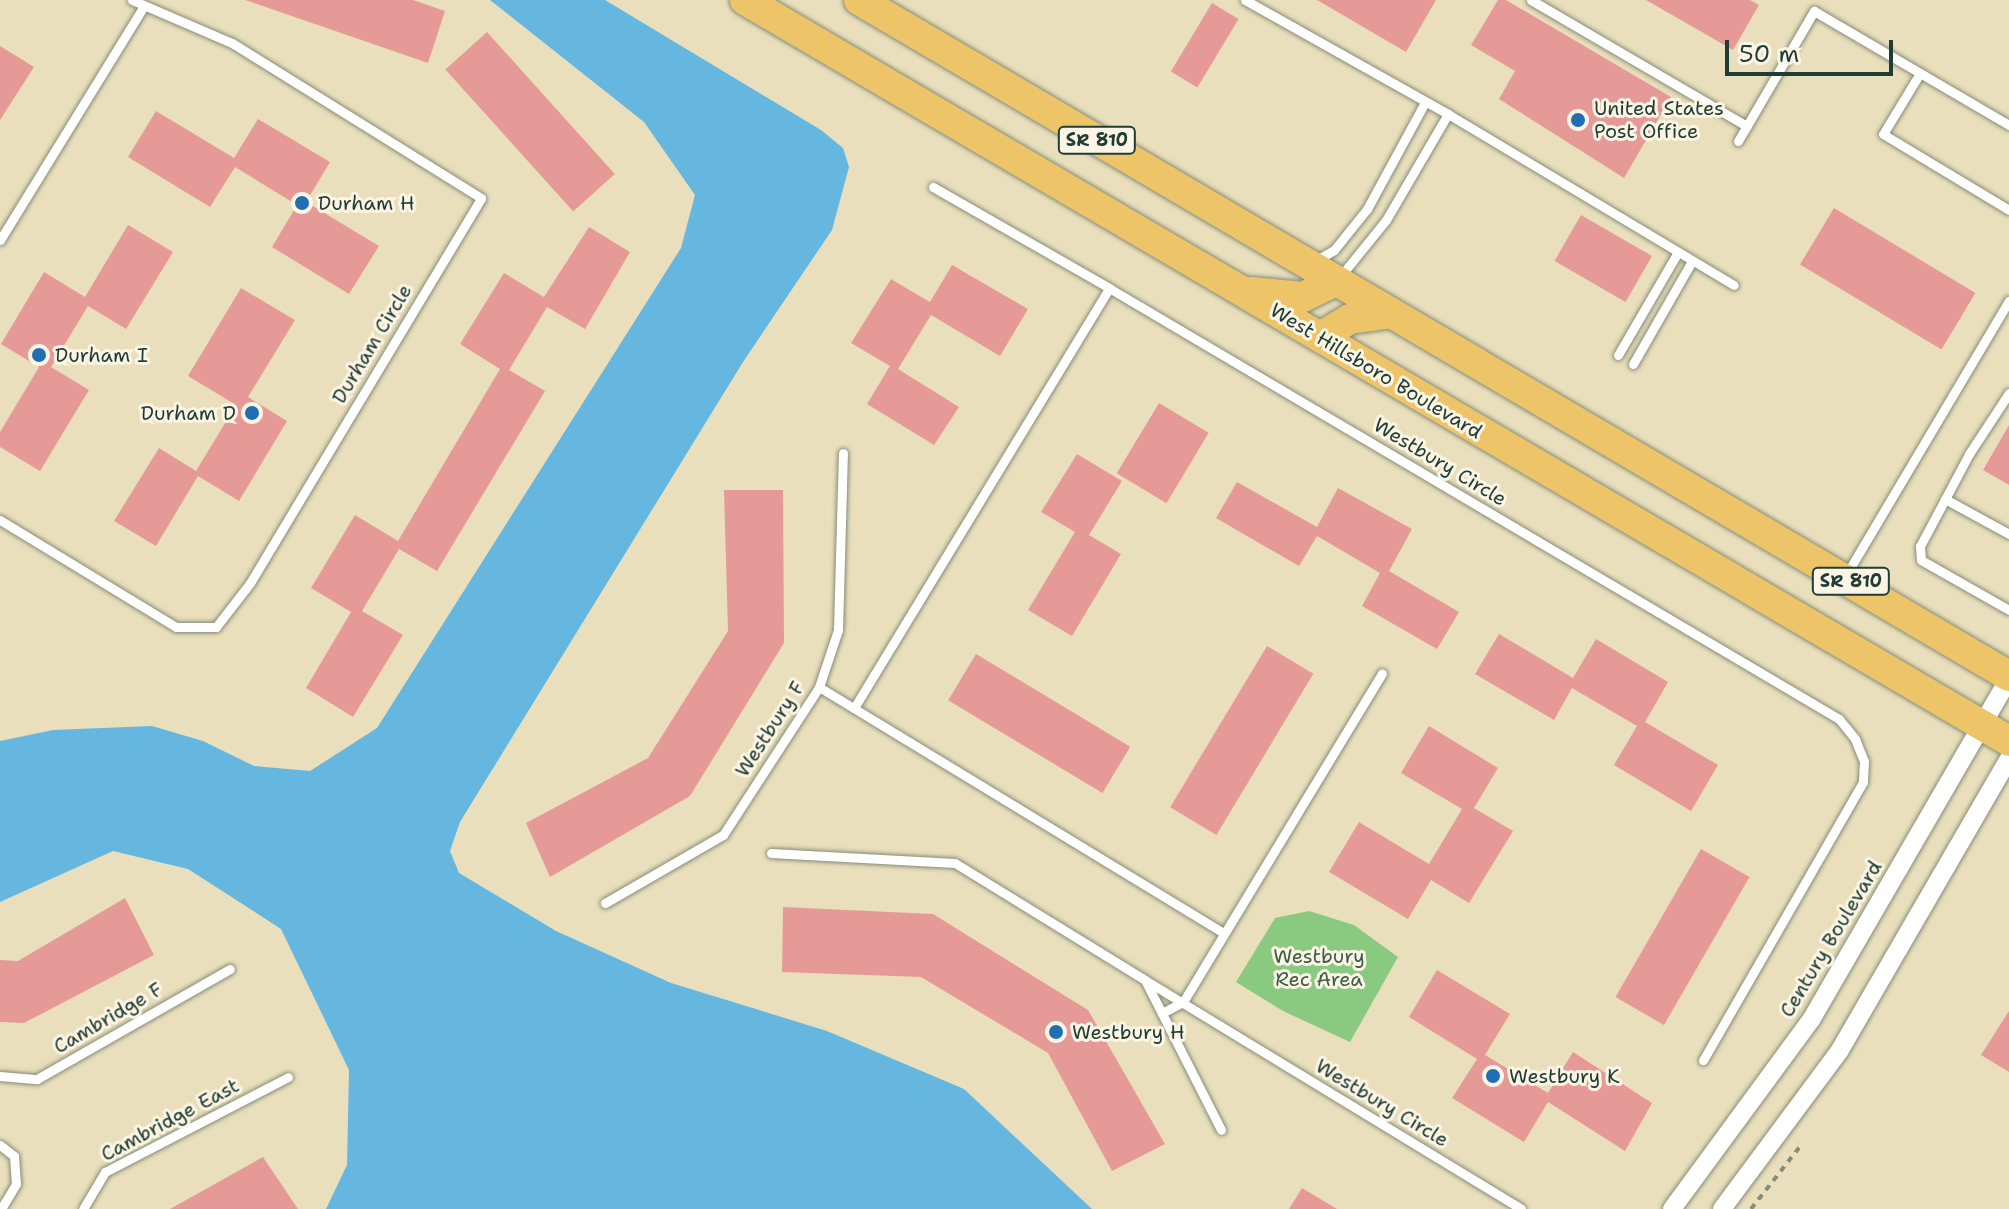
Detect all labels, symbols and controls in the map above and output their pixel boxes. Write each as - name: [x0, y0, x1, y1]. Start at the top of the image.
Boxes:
- scale bar: [1729, 24, 1897, 74]
- text: 50 m: [1739, 38, 1799, 70]
- place label: United States Post Office: [1594, 96, 1724, 143]
- marker: United States Post Office: [1569, 111, 1587, 129]
- road number: SR 810: [1057, 126, 1137, 154]
- place label: Durham H: [318, 191, 415, 215]
- marker: Durham H: [293, 194, 311, 212]
- street label: Durham Circle: [327, 280, 417, 408]
- street label: West Hillsboro Boulevard: [1266, 298, 1486, 444]
- place label: Durham I: [55, 343, 148, 367]
- marker: Durham I: [30, 346, 48, 364]
- place label: Durham D: [141, 401, 236, 425]
- marker: Durham D: [243, 404, 261, 422]
- street label: Westbury Circle: [1369, 413, 1511, 511]
- road number: SR 810: [1811, 567, 1891, 595]
- street label: Westbury F: [730, 677, 810, 781]
- street label: Century Boulevard: [1775, 856, 1887, 1022]
- park label: Westbury Rec Area: [1273, 944, 1365, 991]
- street label: Cambridge F: [49, 977, 167, 1059]
- place label: Westbury H: [1072, 1020, 1185, 1044]
- marker: Westbury H: [1047, 1023, 1065, 1041]
- street label: Westbury Circle: [1311, 1054, 1453, 1152]
- place label: Westbury K: [1509, 1064, 1620, 1088]
- marker: Westbury K: [1484, 1067, 1502, 1085]
- street label: Cambridge East: [97, 1073, 243, 1167]

